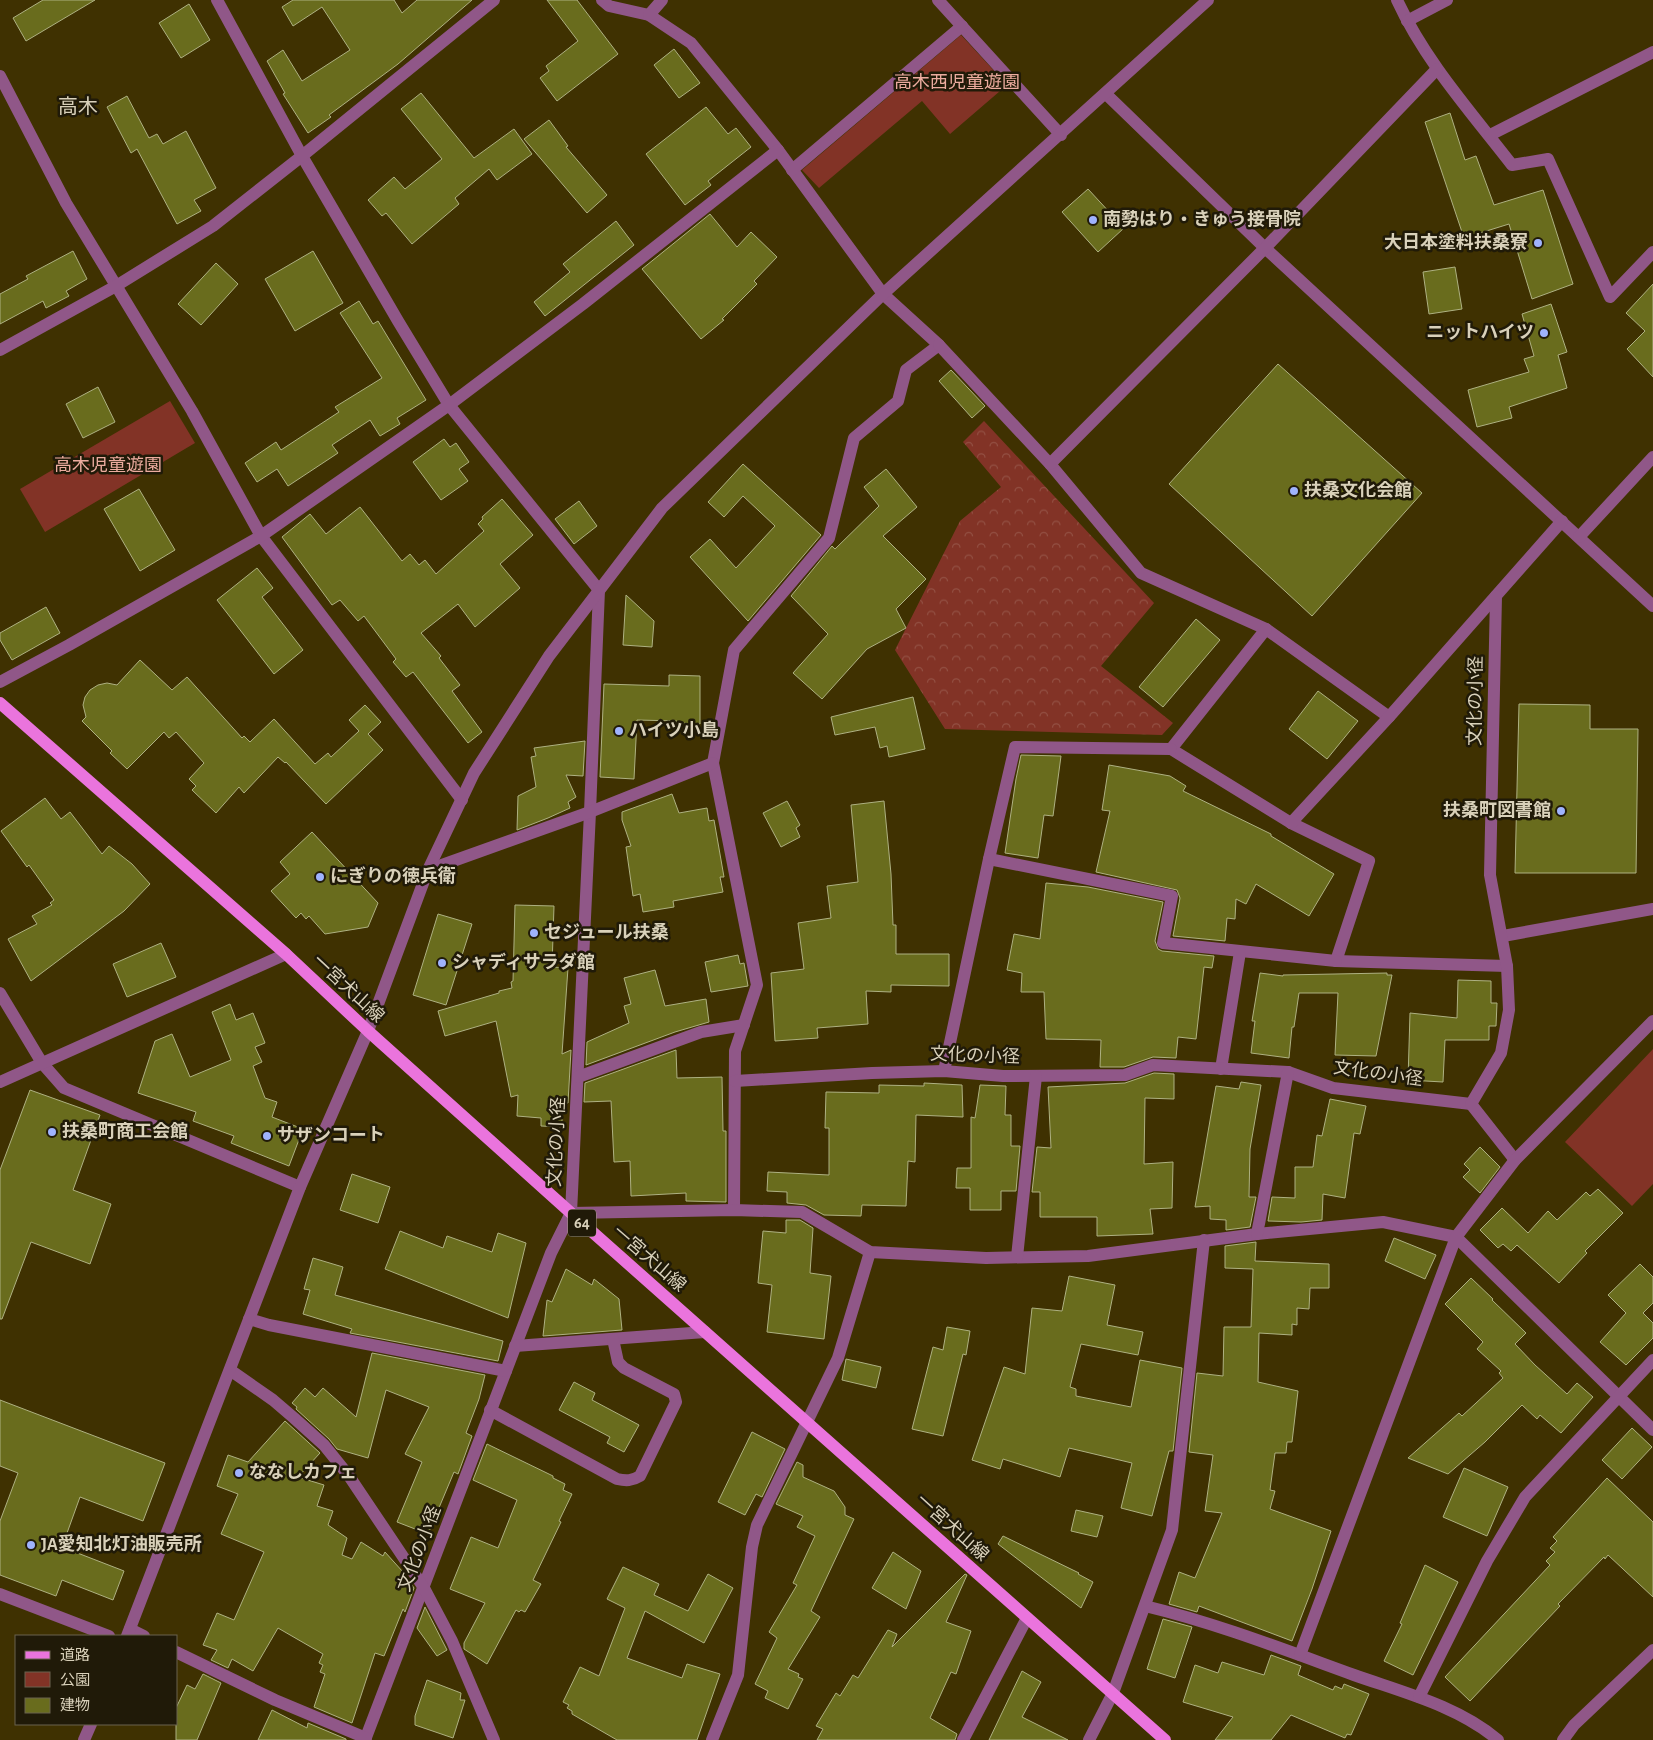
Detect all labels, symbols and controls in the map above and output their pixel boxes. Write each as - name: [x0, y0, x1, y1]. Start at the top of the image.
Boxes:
- park label: 高木西児童遊園: [894, 72, 1020, 92]
- district label: 高木: [58, 96, 98, 117]
- place label: 南勢はり・きゅう接骨院: [1103, 209, 1301, 229]
- marker: 南勢はり・きゅう接骨院: [1087, 214, 1099, 226]
- place label: 大日本塗料扶桑寮: [1384, 232, 1528, 252]
- marker: 大日本塗料扶桑寮: [1532, 237, 1544, 249]
- place label: ニットハイツ: [1426, 323, 1534, 342]
- marker: ニットハイツ: [1538, 327, 1550, 339]
- park label: 高木児童遊園: [54, 455, 162, 475]
- place label: 扶桑文化会館: [1304, 480, 1412, 500]
- marker: 扶桑文化会館: [1288, 485, 1300, 497]
- street label: 文化の小径: [1465, 656, 1486, 746]
- place label: ハイツ小島: [629, 720, 719, 740]
- marker: ハイツ小島: [613, 725, 625, 737]
- place label: 扶桑町図書館: [1443, 800, 1551, 820]
- marker: 扶桑町図書館: [1555, 805, 1567, 817]
- place label: にぎりの徳兵衛: [330, 865, 456, 886]
- marker: にぎりの徳兵衛: [314, 871, 326, 883]
- place label: セジュール扶桑: [544, 922, 669, 942]
- marker: セジュール扶桑: [528, 927, 540, 939]
- street label: 一宮犬山線: [309, 950, 388, 1026]
- place label: シャディサラダ館: [452, 952, 595, 972]
- marker: シャディサラダ館: [436, 957, 448, 969]
- street label: 文化の小径: [930, 1044, 1020, 1067]
- street label: 文化の小径: [1332, 1058, 1424, 1089]
- street label: 文化の小径: [545, 1097, 568, 1187]
- place label: 扶桑町商工会館: [62, 1121, 188, 1141]
- marker: 扶桑町商工会館: [46, 1126, 58, 1138]
- place label: サザンコート: [277, 1126, 385, 1145]
- marker: サザンコート: [261, 1130, 273, 1142]
- road number: 64: [568, 1210, 596, 1236]
- street label: 一宮犬山線: [609, 1221, 690, 1295]
- place label: ななしカフェ: [249, 1462, 357, 1482]
- marker: ななしカフェ: [233, 1467, 245, 1479]
- street label: 一宮犬山線: [913, 1490, 993, 1565]
- street label: 文化の小径: [395, 1503, 445, 1594]
- place label: JA愛知北灯油販売所: [41, 1534, 202, 1554]
- marker: JA愛知北灯油販売所: [25, 1539, 37, 1551]
- legend: [15, 1635, 178, 1725]
- text: 道路: [60, 1647, 90, 1663]
- text: 公園: [60, 1672, 90, 1688]
- text: 建物: [60, 1697, 90, 1713]

